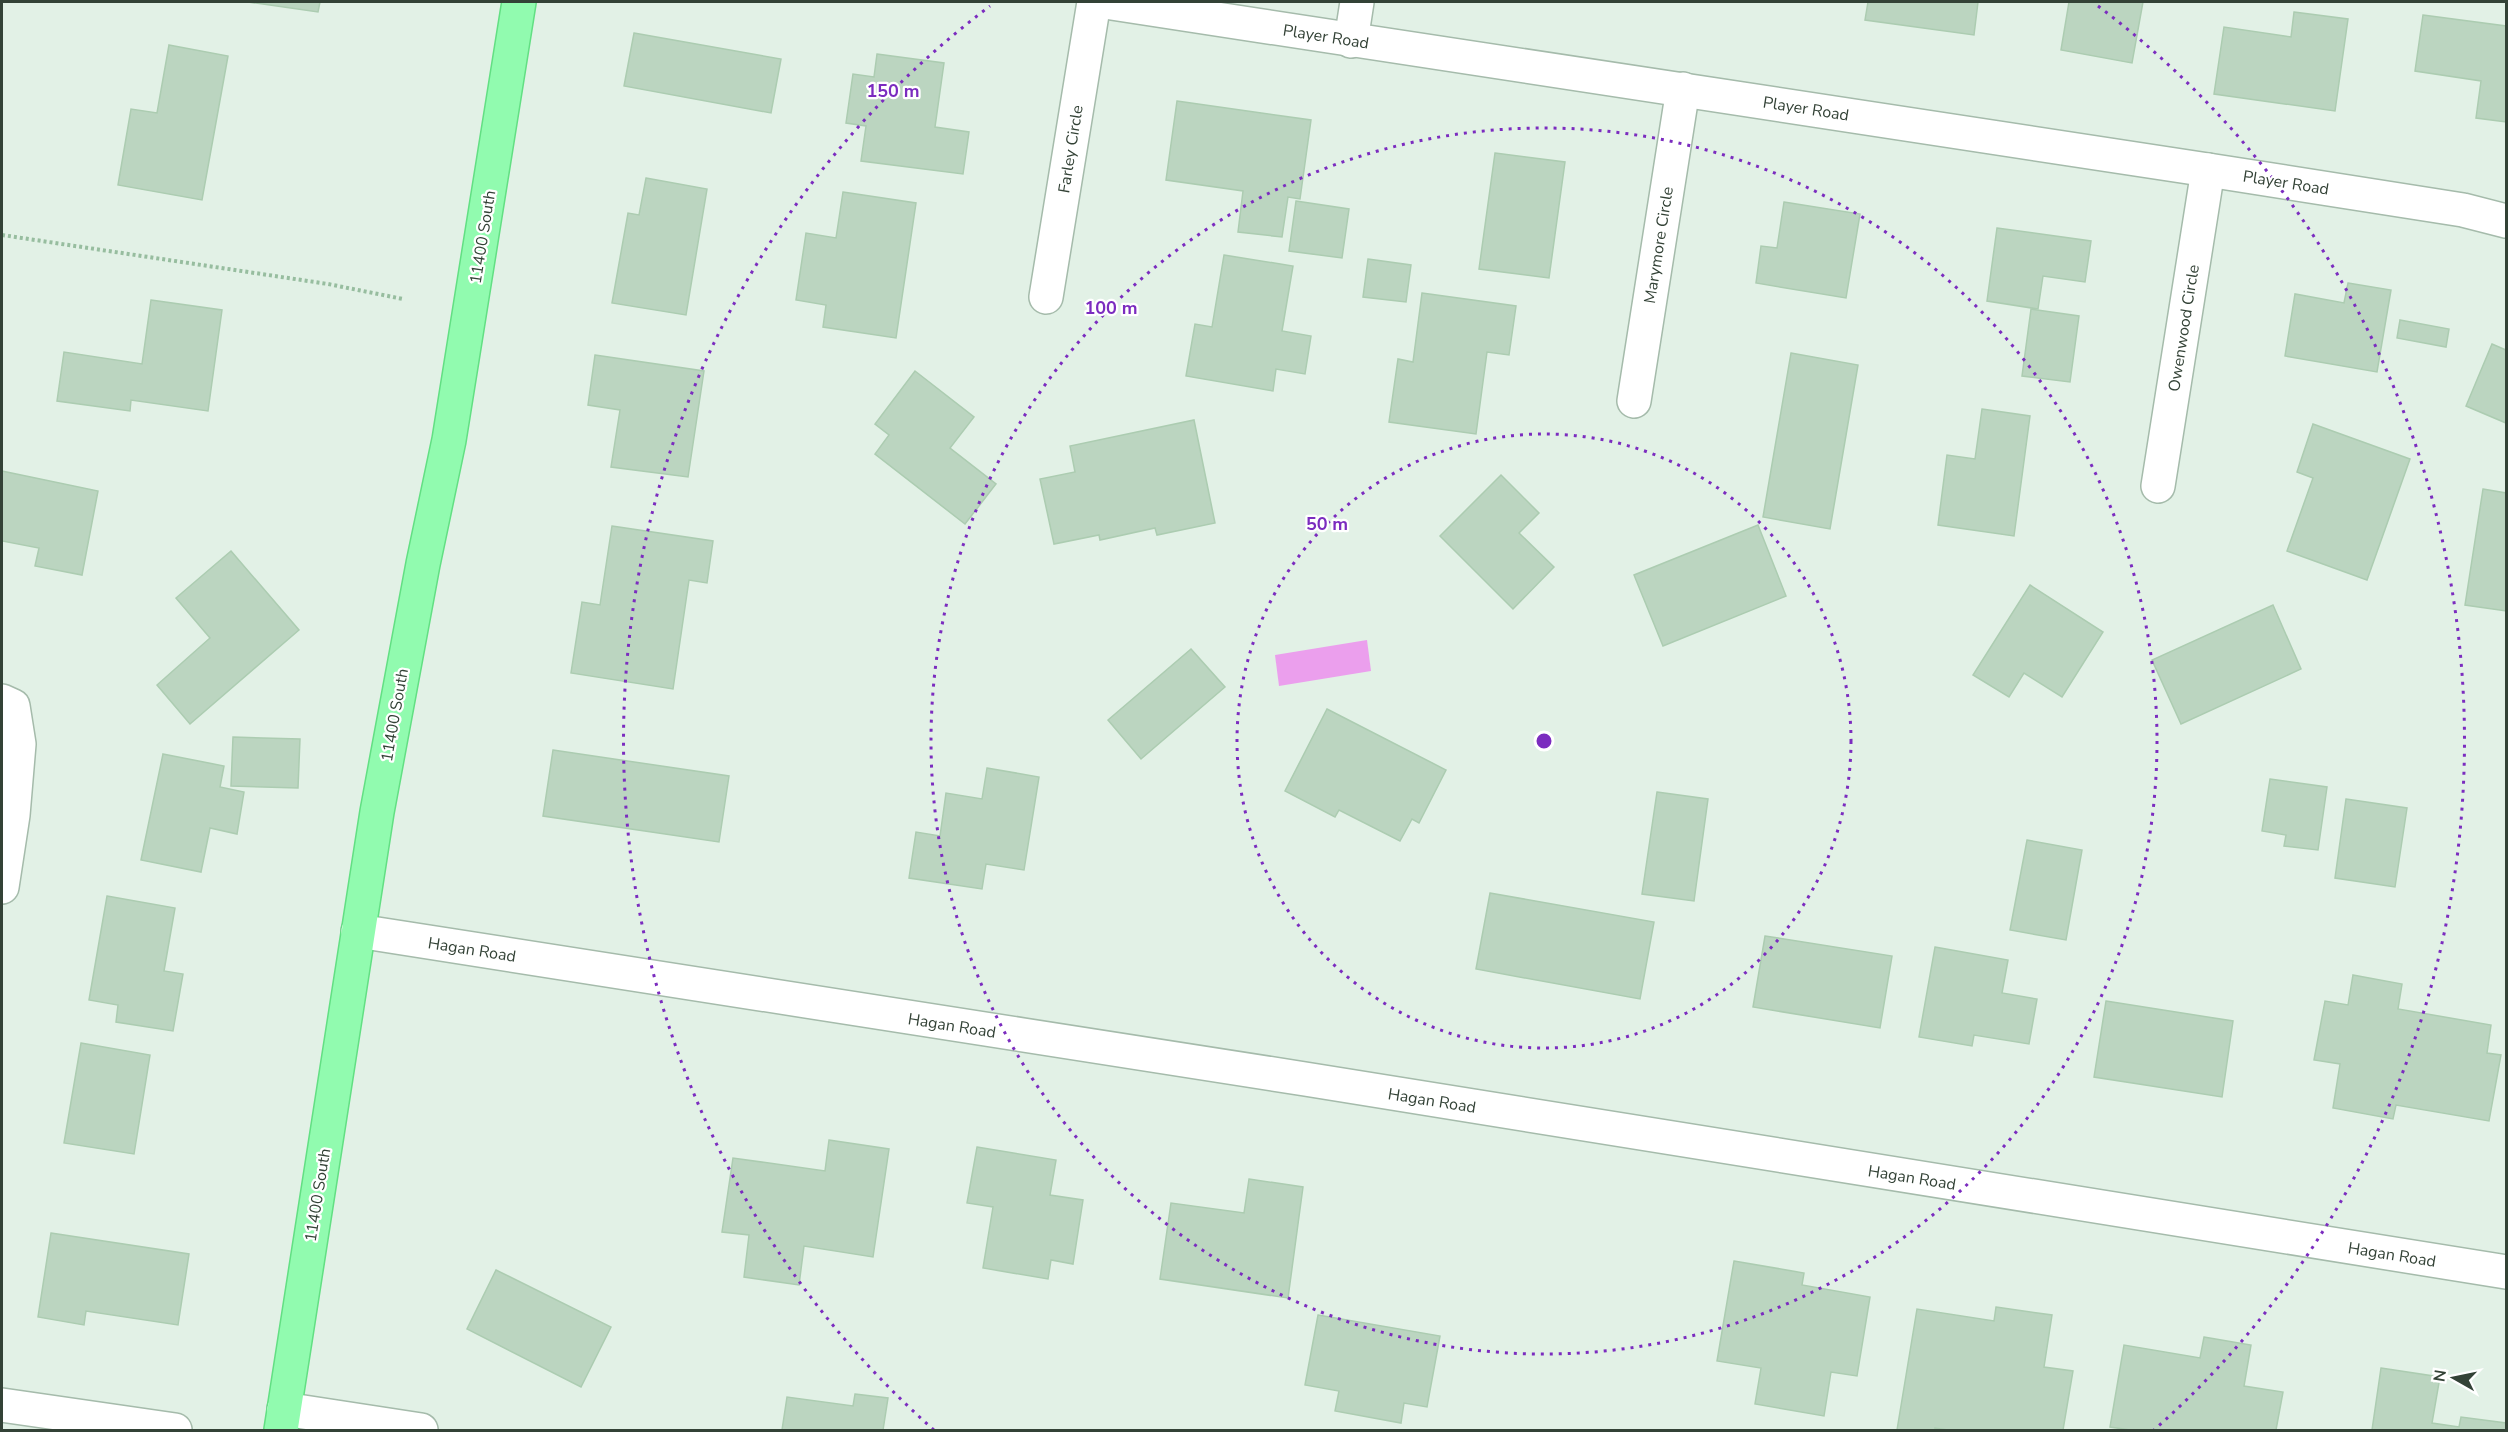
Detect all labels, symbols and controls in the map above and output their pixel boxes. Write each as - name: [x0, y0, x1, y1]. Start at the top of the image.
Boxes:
- street label: Player Road: [1281, 19, 1371, 55]
- text: 150 m: [866, 79, 920, 103]
- street label: Player Road: [1761, 91, 1851, 127]
- street label: Farley Circle: [1053, 104, 1089, 195]
- street label: Player Road: [2241, 165, 2331, 201]
- street label: Marymore Circle: [1639, 185, 1679, 305]
- street label: 11400 South: [465, 189, 501, 286]
- street label: Owenwood Circle: [2163, 263, 2205, 393]
- text: 100 m: [1084, 296, 1138, 320]
- text: 50 m: [1306, 512, 1348, 536]
- street label: 11400 South: [376, 667, 414, 764]
- centre of rings: [1534, 731, 1554, 751]
- street label: Hagan Road: [426, 932, 517, 968]
- street label: Hagan Road: [906, 1008, 997, 1044]
- street label: Hagan Road: [1386, 1083, 1477, 1119]
- street label: 11400 South: [300, 1147, 336, 1244]
- street label: Hagan Road: [1866, 1160, 1957, 1196]
- street label: Hagan Road: [2346, 1237, 2437, 1273]
- north arrow: [2424, 1348, 2484, 1408]
- text: N: [2428, 1368, 2452, 1383]

